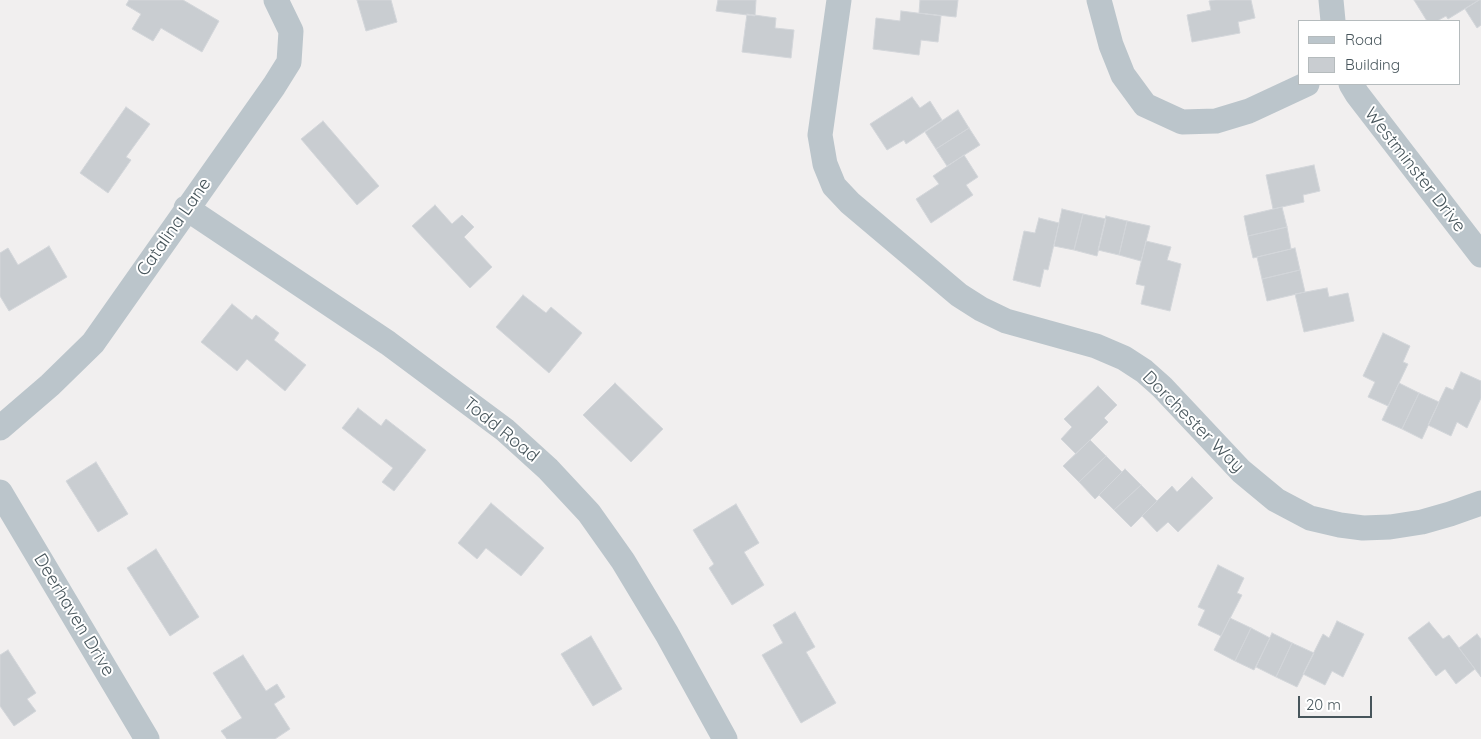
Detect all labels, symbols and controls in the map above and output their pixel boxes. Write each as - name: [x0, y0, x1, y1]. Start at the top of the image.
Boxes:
- legend: [1298, 20, 1461, 85]
- text: Road: [1345, 30, 1382, 49]
- text: Building: [1345, 55, 1400, 74]
- street label: Westminster Drive: [1360, 103, 1470, 237]
- street label: Catalina Lane: [132, 174, 216, 280]
- street label: Dorchester Way: [1138, 367, 1248, 477]
- street label: Todd Road: [459, 393, 543, 467]
- street label: Deerhaven Drive: [29, 550, 119, 680]
- scale bar: [1301, 686, 1375, 718]
- text: 20 m: [1306, 695, 1341, 714]

